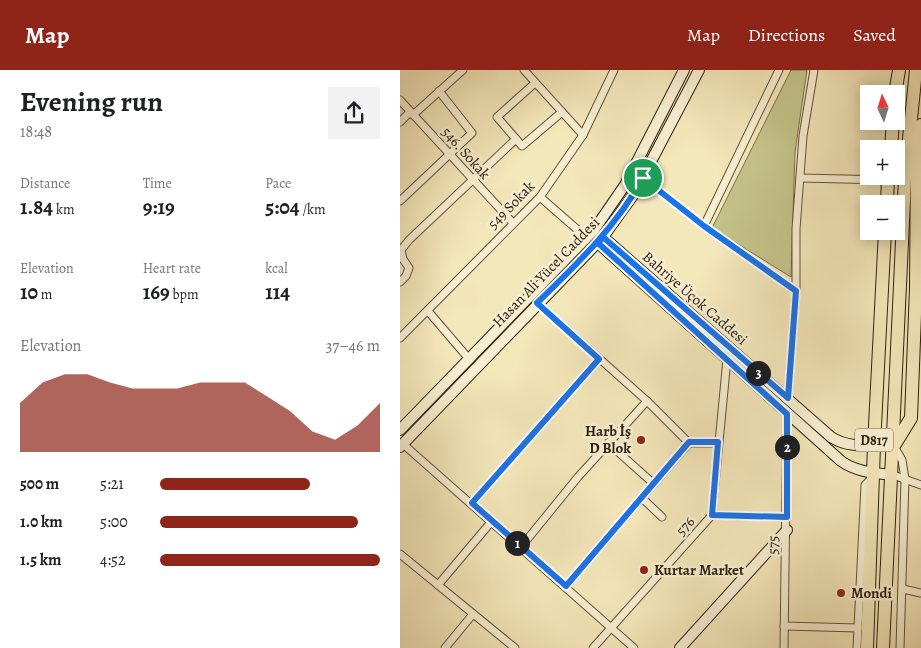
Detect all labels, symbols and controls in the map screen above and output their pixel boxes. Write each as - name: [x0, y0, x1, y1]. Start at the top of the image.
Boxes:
- text: Map: [25, 19, 69, 51]
- text: Map: [687, 23, 720, 47]
- text: Directions: [748, 23, 825, 47]
- text: Saved: [853, 23, 896, 47]
- text: Evening run: [20, 83, 163, 121]
- north arrow: [860, 85, 905, 130]
- map controls: [860, 85, 905, 240]
- button: share: [328, 87, 380, 139]
- text: 18:48: [20, 121, 52, 143]
- street label: 546. Sokak: [437, 122, 495, 184]
- button: +: [860, 140, 905, 185]
- pin: [622, 157, 664, 199]
- icon: arrive: [629, 164, 657, 192]
- text: Distance: [20, 174, 70, 193]
- text: Time: [143, 174, 172, 193]
- text: Pace: [265, 174, 291, 193]
- street label: 549 Sokak: [483, 176, 539, 233]
- text: 1.84: [20, 193, 53, 221]
- text: 9:19: [143, 193, 175, 221]
- text: 5:04: [265, 193, 300, 221]
- button: −: [860, 195, 905, 240]
- text: km: [53, 200, 75, 219]
- text: /km: [300, 200, 326, 219]
- street label: Hasan Ali Yücel Caddesi: [488, 212, 604, 332]
- street label: Bahriye Üçok Caddesi: [638, 247, 752, 349]
- text: Elevation: [20, 259, 74, 278]
- text: Heart rate: [143, 259, 201, 278]
- text: kcal: [265, 259, 288, 278]
- text: 10: [20, 278, 38, 306]
- text: 169: [143, 278, 170, 306]
- text: 114: [265, 278, 290, 306]
- text: m: [38, 285, 53, 304]
- text: bpm: [170, 285, 199, 304]
- text: Elevation: [20, 335, 81, 357]
- text: 37–46 m: [326, 335, 380, 357]
- pin: 3: [746, 360, 770, 386]
- text: 3: [755, 364, 762, 383]
- place label: Harb İş D Blok: [585, 421, 631, 458]
- road number: D817: [855, 428, 893, 452]
- marker: Harb İş D Blok: [635, 434, 647, 446]
- pin: 2: [774, 434, 800, 460]
- text: 2: [784, 438, 791, 457]
- text: 500 m: [20, 473, 59, 495]
- text: 5:21: [100, 473, 124, 495]
- text: 1.0 km: [20, 511, 63, 533]
- text: 5:00: [100, 511, 128, 533]
- street label: 576: [671, 512, 699, 540]
- pin: 1: [504, 530, 530, 556]
- text: 1: [515, 534, 520, 553]
- street label: 575: [763, 535, 783, 555]
- text: 1.5 km: [20, 549, 61, 571]
- text: 4:52: [100, 549, 126, 571]
- place label: Kurtar Market: [654, 560, 744, 580]
- marker: Kurtar Market: [638, 564, 650, 576]
- place label: Mondi: [851, 583, 893, 603]
- marker: Mondi: [835, 587, 847, 599]

